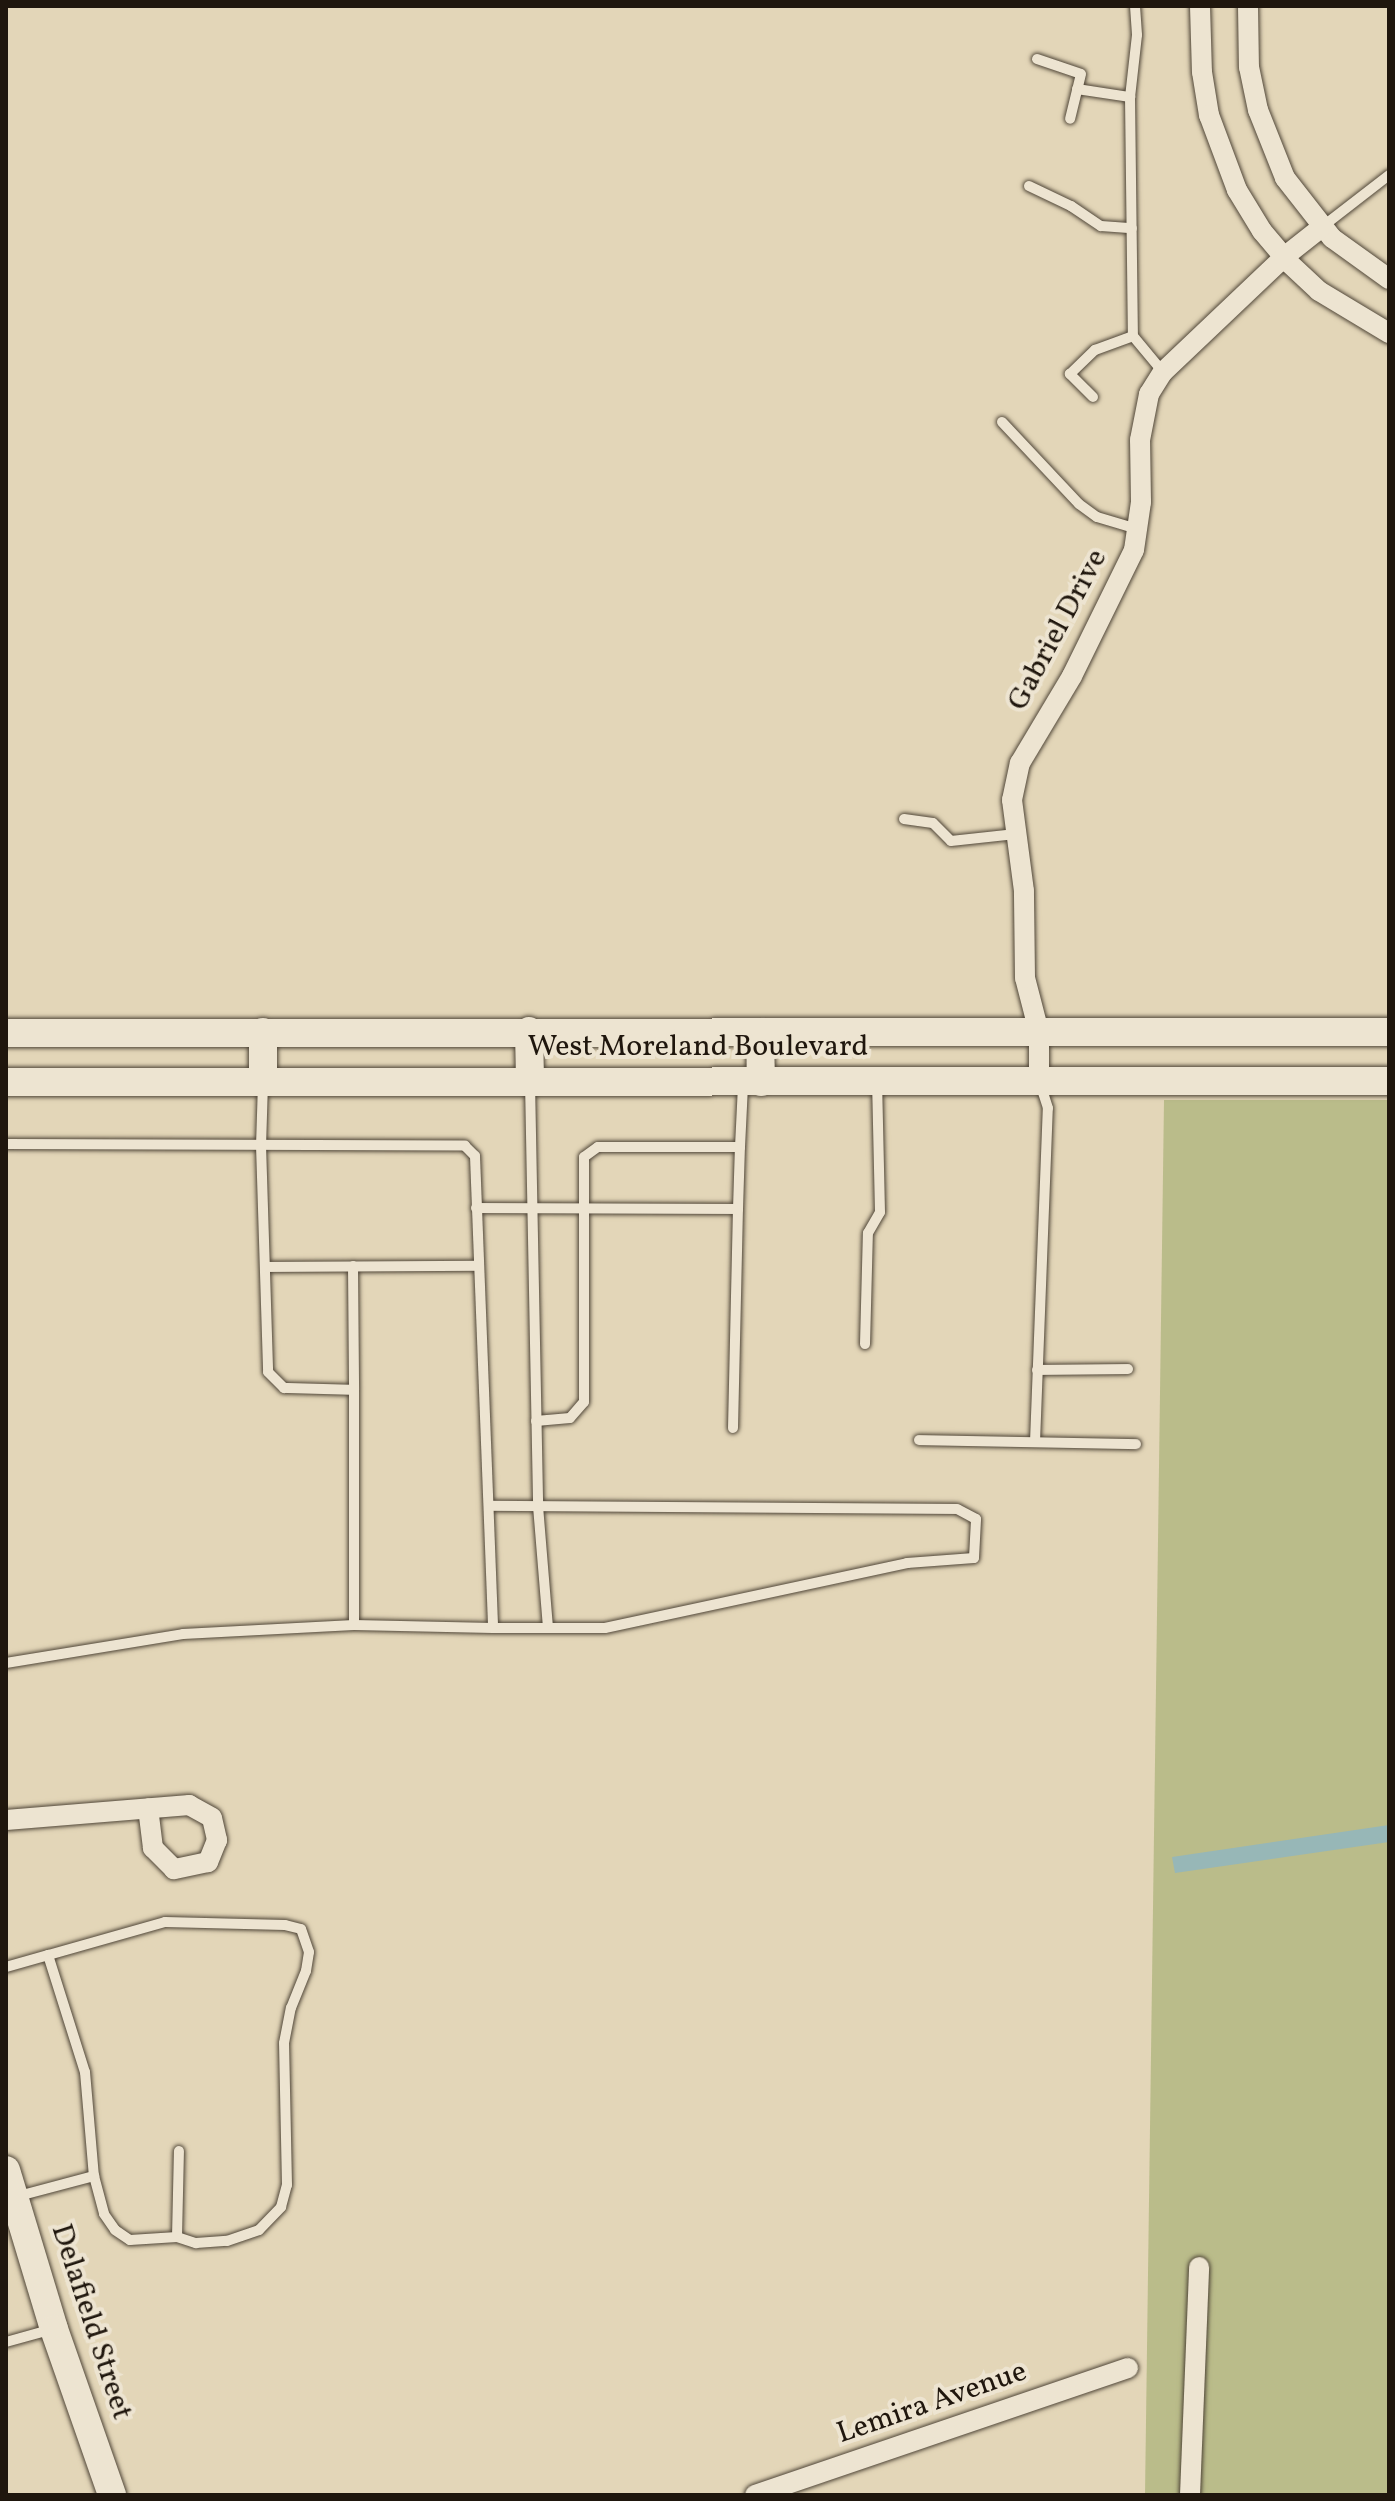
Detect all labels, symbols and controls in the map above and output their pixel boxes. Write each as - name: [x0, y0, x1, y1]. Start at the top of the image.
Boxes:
- street label: Gabriel Drive: [1000, 543, 1116, 717]
- street label: West Moreland Boulevard: [528, 1029, 868, 1065]
- street label: Delafield Street: [42, 2220, 140, 2424]
- street label: Lemira Avenue: [832, 2354, 1032, 2452]

